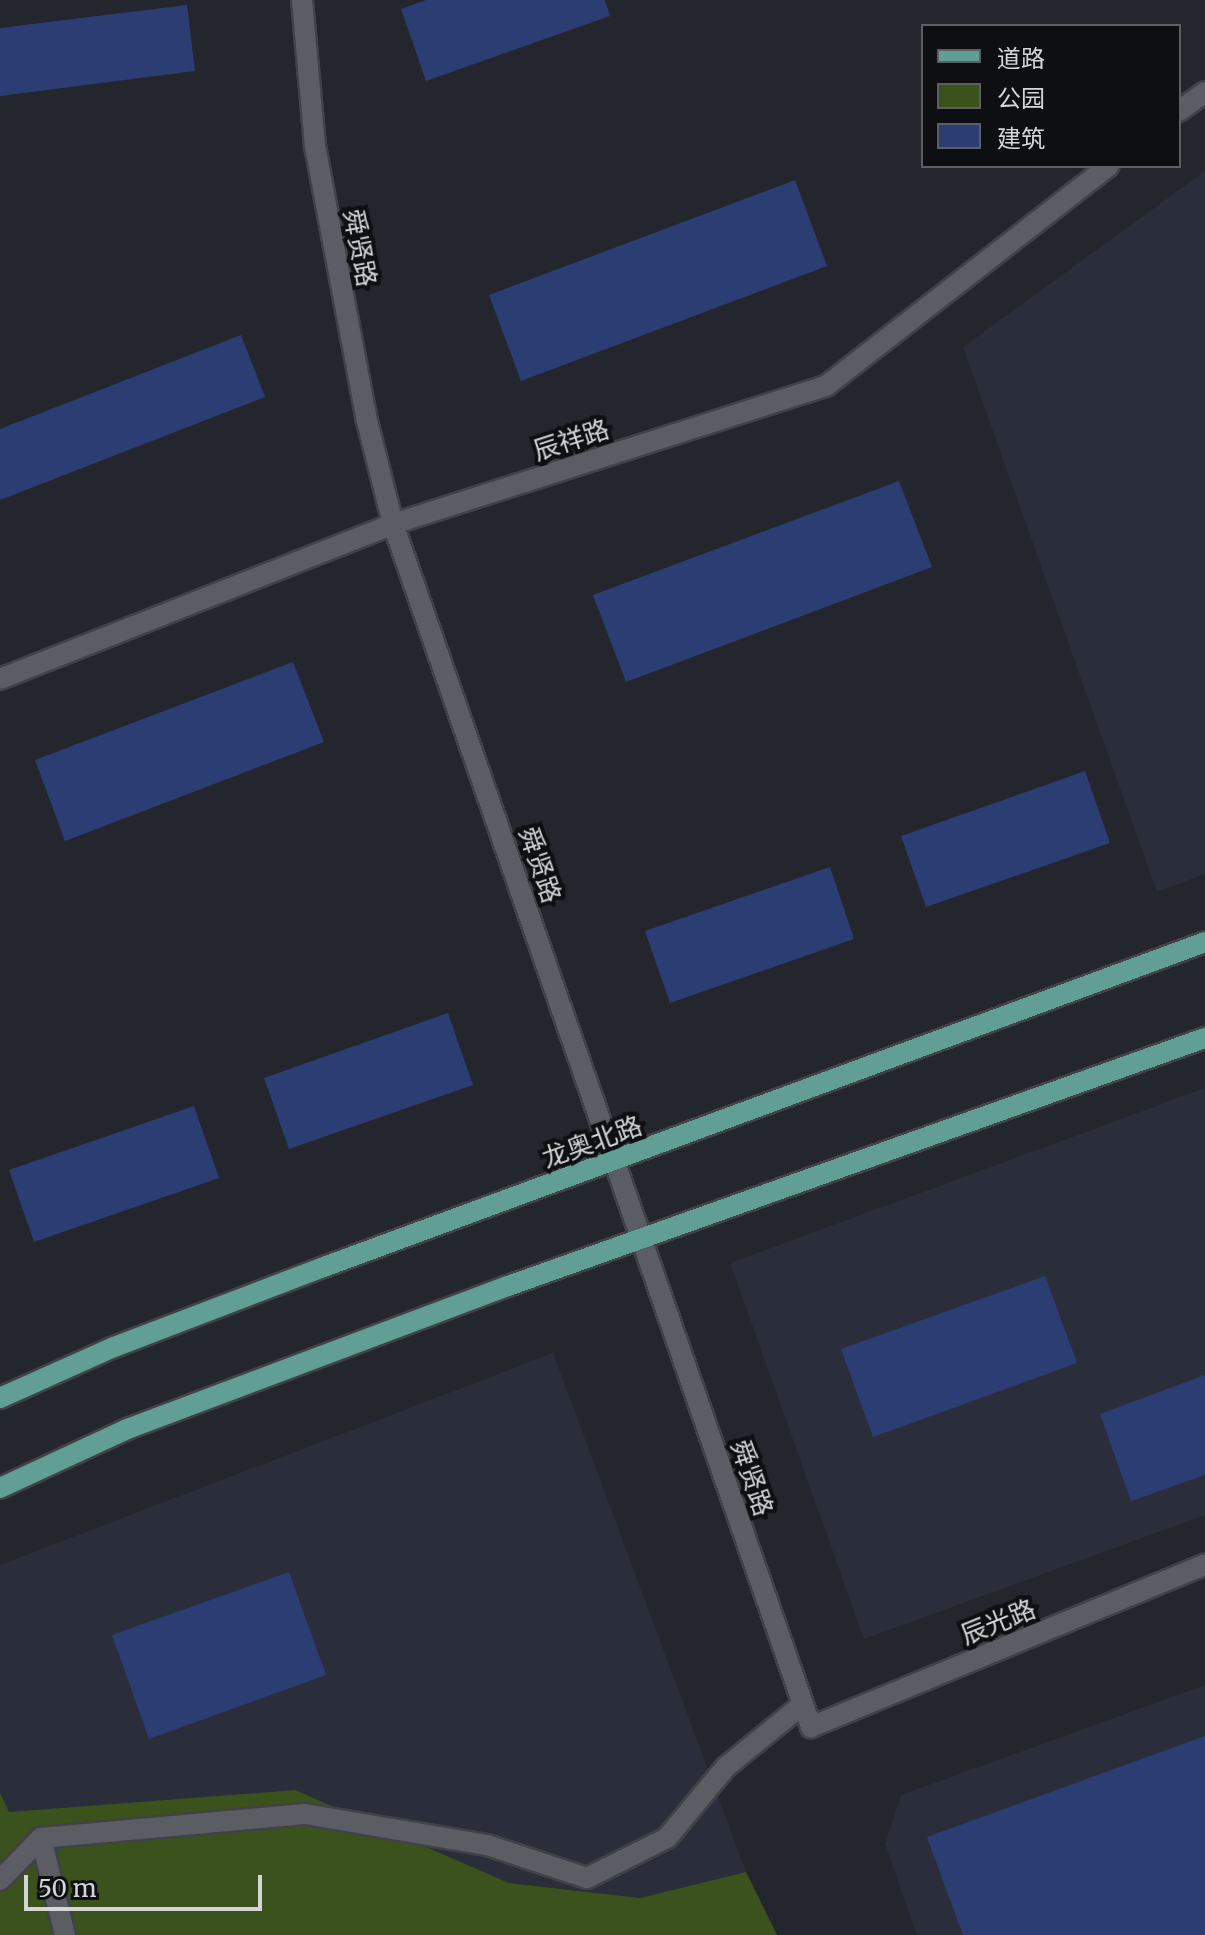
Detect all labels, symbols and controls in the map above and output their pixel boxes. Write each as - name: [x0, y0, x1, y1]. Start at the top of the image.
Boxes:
- legend: [921, 24, 1181, 168]
- text: 道路: [997, 43, 1045, 74]
- text: 公园: [997, 83, 1045, 114]
- text: 建筑: [997, 123, 1045, 154]
- street label: 舜贤路: [337, 207, 383, 289]
- street label: 辰祥路: [529, 413, 613, 467]
- street label: 舜贤路: [513, 823, 567, 907]
- street label: 龙奥北路: [538, 1110, 646, 1174]
- street label: 舜贤路: [725, 1436, 779, 1520]
- street label: 辰光路: [956, 1593, 1040, 1651]
- scale bar: [28, 1859, 266, 1909]
- text: 50 m: [38, 1873, 97, 1904]

